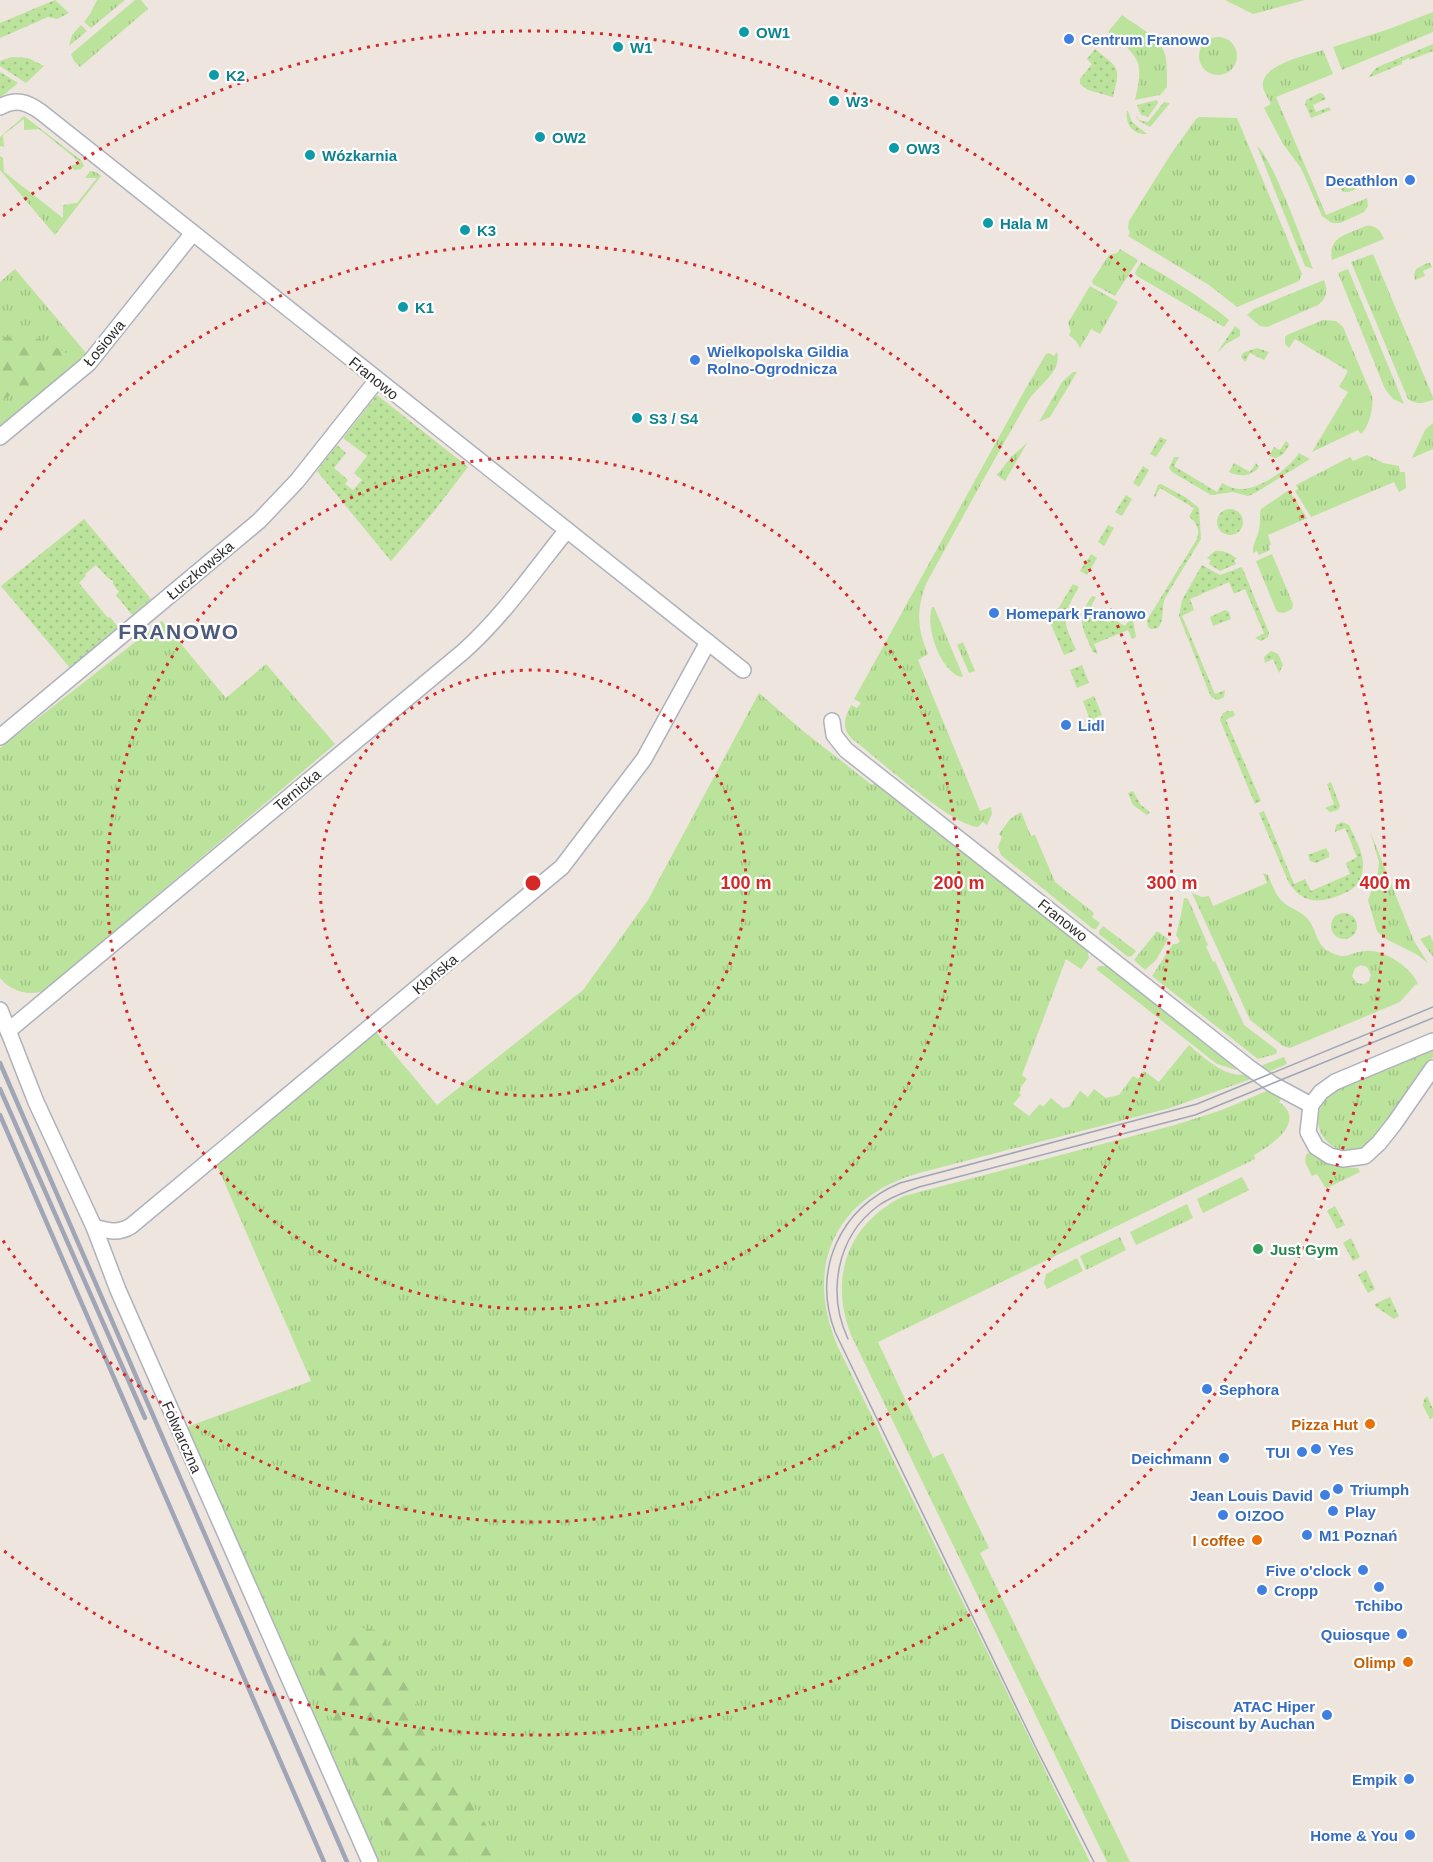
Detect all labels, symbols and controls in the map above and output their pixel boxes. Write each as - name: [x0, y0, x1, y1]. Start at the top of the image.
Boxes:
- place label: OW1: [756, 24, 790, 41]
- marker: OW1: [737, 25, 751, 39]
- place label: Centrum Franowo: [1081, 31, 1209, 48]
- marker: Centrum Franowo: [1062, 32, 1076, 46]
- place label: W1: [630, 39, 653, 56]
- marker: W1: [611, 40, 625, 54]
- place label: K2: [226, 67, 245, 84]
- marker: K2: [207, 68, 221, 82]
- place label: W3: [846, 93, 869, 110]
- marker: W3: [827, 94, 841, 108]
- place label: OW2: [552, 129, 586, 146]
- marker: OW2: [533, 130, 547, 144]
- place label: OW3: [906, 140, 940, 157]
- marker: OW3: [887, 141, 901, 155]
- place label: Wózkarnia: [322, 147, 398, 164]
- marker: Wózkarnia: [303, 148, 317, 162]
- place label: Decathlon: [1325, 172, 1398, 189]
- marker: Decathlon: [1403, 173, 1417, 187]
- place label: Hala M: [1000, 215, 1048, 232]
- marker: Hala M: [981, 216, 995, 230]
- place label: K3: [477, 222, 496, 239]
- marker: K3: [458, 223, 472, 237]
- place label: K1: [415, 299, 434, 316]
- marker: K1: [396, 300, 410, 314]
- street label: Łosiowa: [80, 316, 129, 370]
- place label: Wielkopolska Gildia Rolno-Ogrodnicza: [707, 343, 849, 377]
- street label: Franowo: [346, 353, 402, 403]
- marker: Wielkopolska Gildia Rolno-Ogrodnicza: [688, 353, 702, 367]
- place label: S3 / S4: [649, 410, 699, 427]
- marker: S3 / S4: [630, 411, 644, 425]
- street label: Łuczkowska: [163, 537, 237, 603]
- place label: Homepark Franowo: [1006, 605, 1146, 622]
- marker: Homepark Franowo: [987, 606, 1001, 620]
- district label: FRANOWO: [118, 620, 240, 643]
- place label: Lidl: [1078, 717, 1105, 734]
- marker: Lidl: [1059, 718, 1073, 732]
- street label: Ternicka: [270, 765, 324, 814]
- centre of rings: [523, 873, 543, 893]
- text: 100 m: [720, 873, 772, 893]
- text: 200 m: [933, 873, 985, 893]
- text: 300 m: [1146, 873, 1198, 893]
- text: 400 m: [1359, 873, 1411, 893]
- street label: Franowo: [1035, 895, 1091, 945]
- street label: Kłońska: [409, 950, 461, 998]
- place label: Just Gym: [1270, 1241, 1338, 1258]
- marker: Just Gym: [1251, 1242, 1265, 1256]
- place label: Sephora: [1219, 1381, 1280, 1398]
- marker: Sephora: [1200, 1382, 1214, 1396]
- street label: Folwarczna: [159, 1399, 206, 1476]
- place label: Pizza Hut: [1291, 1416, 1358, 1433]
- marker: Pizza Hut: [1363, 1417, 1377, 1431]
- place label: Yes: [1328, 1441, 1354, 1458]
- marker: Yes: [1309, 1442, 1323, 1456]
- place label: TUI: [1266, 1444, 1290, 1461]
- marker: TUI: [1295, 1445, 1309, 1459]
- place label: Deichmann: [1131, 1450, 1212, 1467]
- marker: Deichmann: [1217, 1451, 1231, 1465]
- place label: Triumph: [1350, 1481, 1409, 1498]
- marker: Triumph: [1331, 1482, 1345, 1496]
- place label: Jean Louis David: [1190, 1487, 1313, 1504]
- marker: Jean Louis David: [1318, 1488, 1332, 1502]
- place label: Play: [1345, 1503, 1377, 1520]
- marker: Play: [1326, 1504, 1340, 1518]
- place label: O!ZOO: [1235, 1507, 1284, 1524]
- marker: O!ZOO: [1216, 1508, 1230, 1522]
- place label: M1 Poznań: [1319, 1527, 1397, 1544]
- marker: M1 Poznań: [1300, 1528, 1314, 1542]
- place label: I coffee: [1192, 1532, 1245, 1549]
- marker: I coffee: [1250, 1533, 1264, 1547]
- place label: Five o'clock: [1266, 1562, 1352, 1579]
- marker: Five o'clock: [1356, 1563, 1370, 1577]
- marker: Tchibo: [1372, 1580, 1386, 1594]
- place label: Cropp: [1274, 1582, 1318, 1599]
- marker: Cropp: [1255, 1583, 1269, 1597]
- place label: Tchibo: [1355, 1597, 1403, 1614]
- place label: Quiosque: [1321, 1626, 1390, 1643]
- marker: Quiosque: [1395, 1627, 1409, 1641]
- place label: Olimp: [1353, 1654, 1396, 1671]
- marker: Olimp: [1401, 1655, 1415, 1669]
- place label: ATAC Hiper Discount by Auchan: [1171, 1698, 1315, 1732]
- marker: ATAC Hiper Discount by Auchan: [1320, 1708, 1334, 1722]
- place label: Empik: [1352, 1771, 1398, 1788]
- marker: Empik: [1402, 1772, 1416, 1786]
- place label: Home & You: [1310, 1827, 1398, 1844]
- marker: Home & You: [1403, 1828, 1417, 1842]

